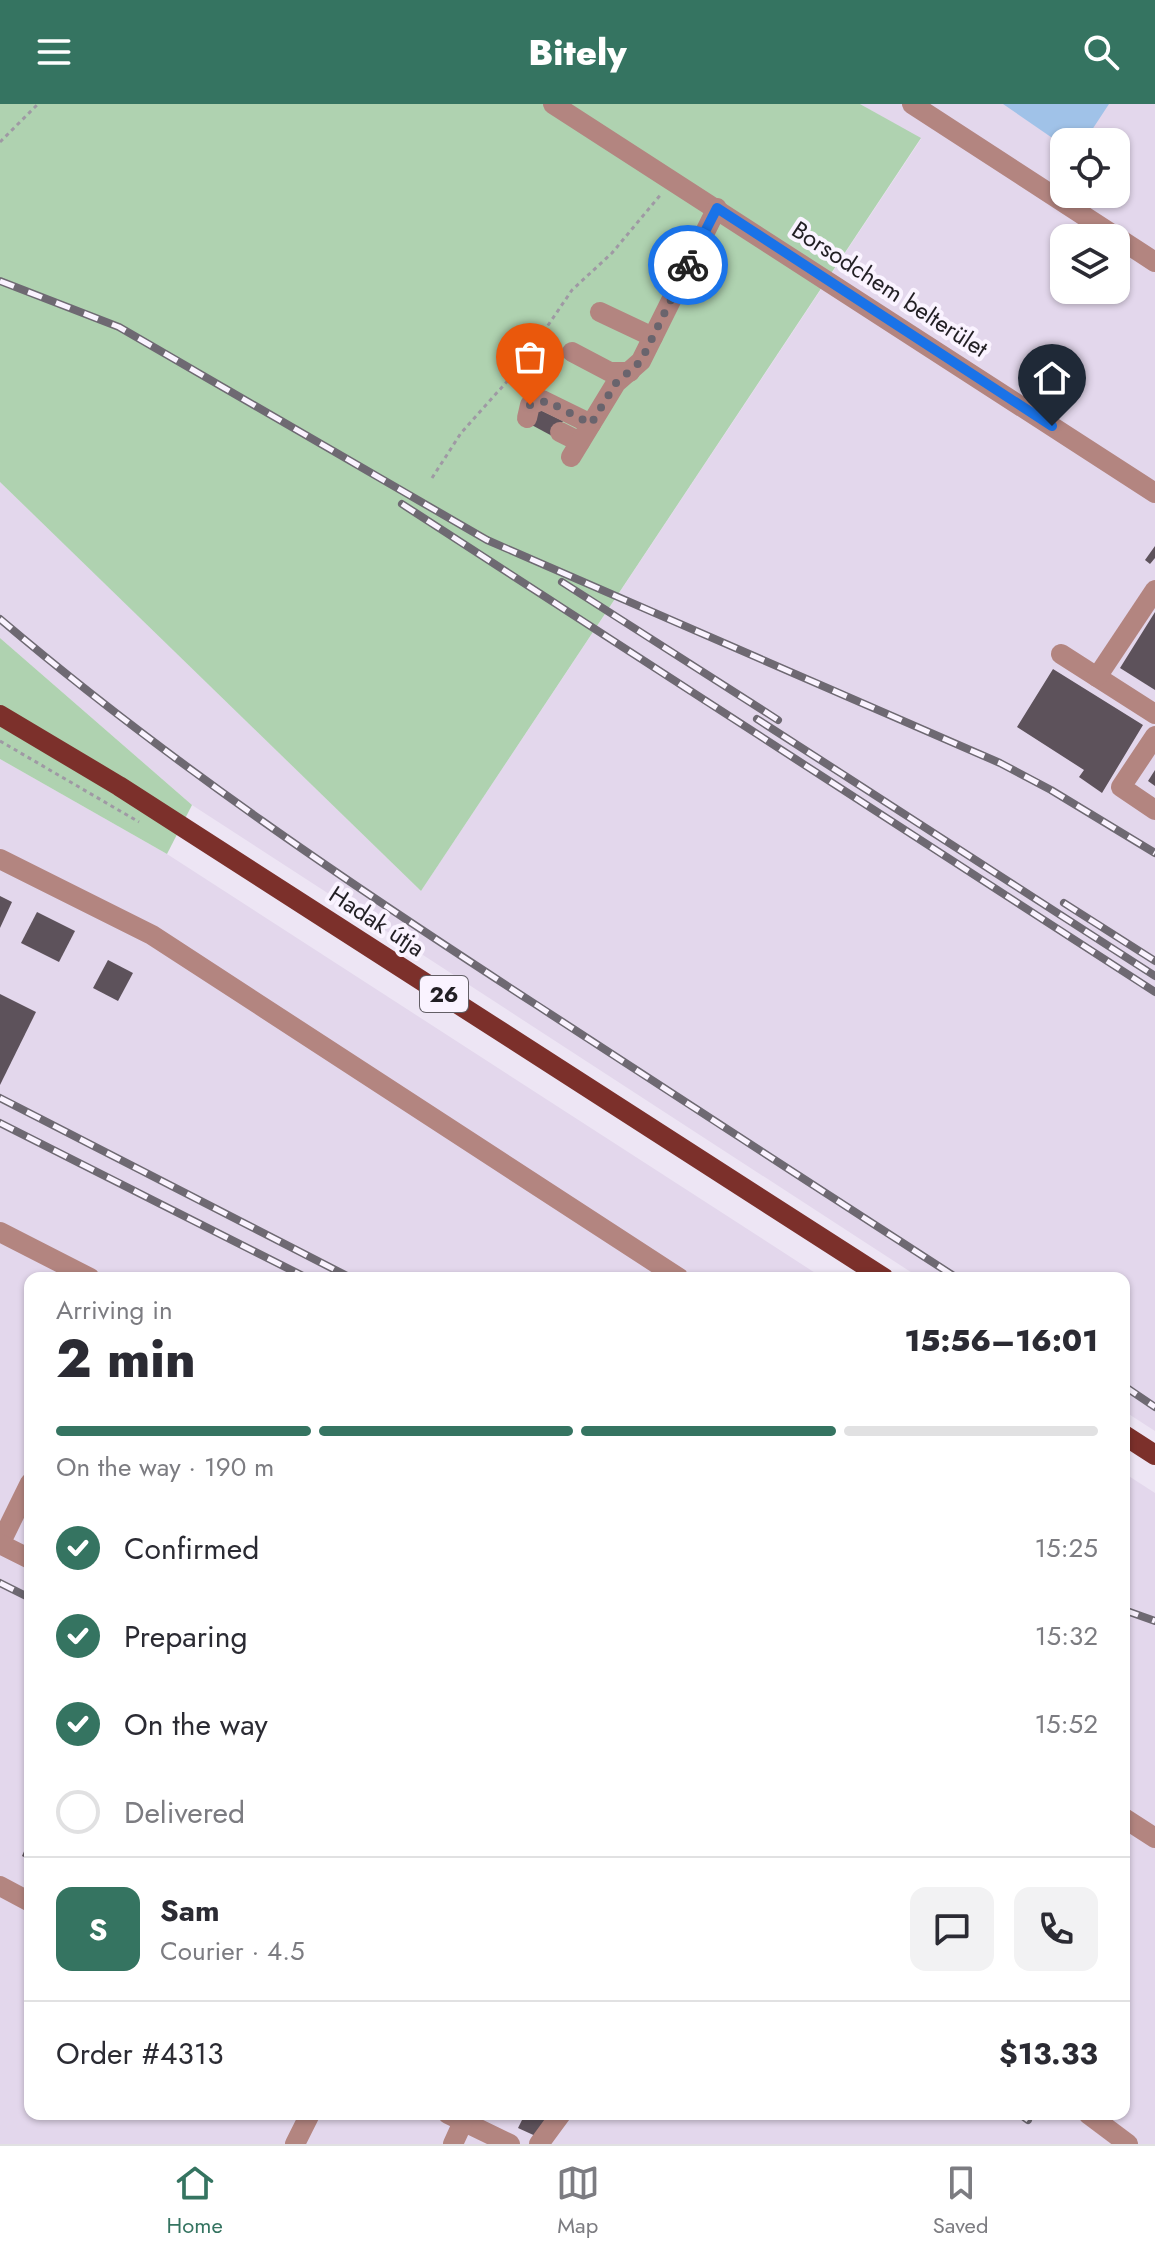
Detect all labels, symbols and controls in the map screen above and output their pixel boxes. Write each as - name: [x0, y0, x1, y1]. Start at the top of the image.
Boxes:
- text: Bitely: [528, 26, 627, 78]
- icon: menu: [32, 30, 76, 74]
- icon: search: [1079, 30, 1123, 74]
- map controls: [1050, 128, 1130, 304]
- button: locate: [1050, 128, 1130, 208]
- street label: Borsodchem belterület: [785, 212, 995, 366]
- button: layers: [1050, 224, 1130, 304]
- courier: [648, 225, 728, 305]
- icon: bike: [666, 243, 710, 287]
- pin: [496, 323, 564, 405]
- icon: bag: [508, 335, 552, 379]
- pin: [1018, 344, 1086, 426]
- icon: home: [1030, 356, 1074, 400]
- street label: Hadak útja: [322, 877, 432, 965]
- road number: 26: [420, 976, 468, 1012]
- text: Arriving in: [56, 1291, 173, 1329]
- text: 15:56–16:01: [905, 1319, 1098, 1362]
- text: 2 min: [56, 1321, 196, 1397]
- text: On the way · 190 m: [56, 1448, 274, 1486]
- icon: check: [56, 1526, 100, 1570]
- text: Confirmed: [124, 1527, 259, 1570]
- text: 15:25: [1034, 1529, 1098, 1567]
- icon: check: [56, 1614, 100, 1658]
- text: Preparing: [124, 1615, 248, 1658]
- text: 15:32: [1035, 1617, 1098, 1655]
- icon: check: [56, 1702, 100, 1746]
- text: On the way: [124, 1703, 268, 1746]
- text: 15:52: [1034, 1705, 1098, 1743]
- text: Delivered: [124, 1791, 245, 1834]
- button: chat: [910, 1887, 994, 1971]
- button: phone: [1014, 1887, 1098, 1971]
- text: Sam: [160, 1889, 220, 1932]
- text: S: [89, 1908, 107, 1951]
- text: Courier · 4.5: [160, 1932, 305, 1970]
- text: Order #4313: [56, 2032, 224, 2075]
- text: $13.33: [999, 2032, 1098, 2075]
- tab: Home: [167, 2161, 223, 2241]
- tab: Map: [556, 2161, 600, 2241]
- tab: Saved: [933, 2161, 988, 2241]

